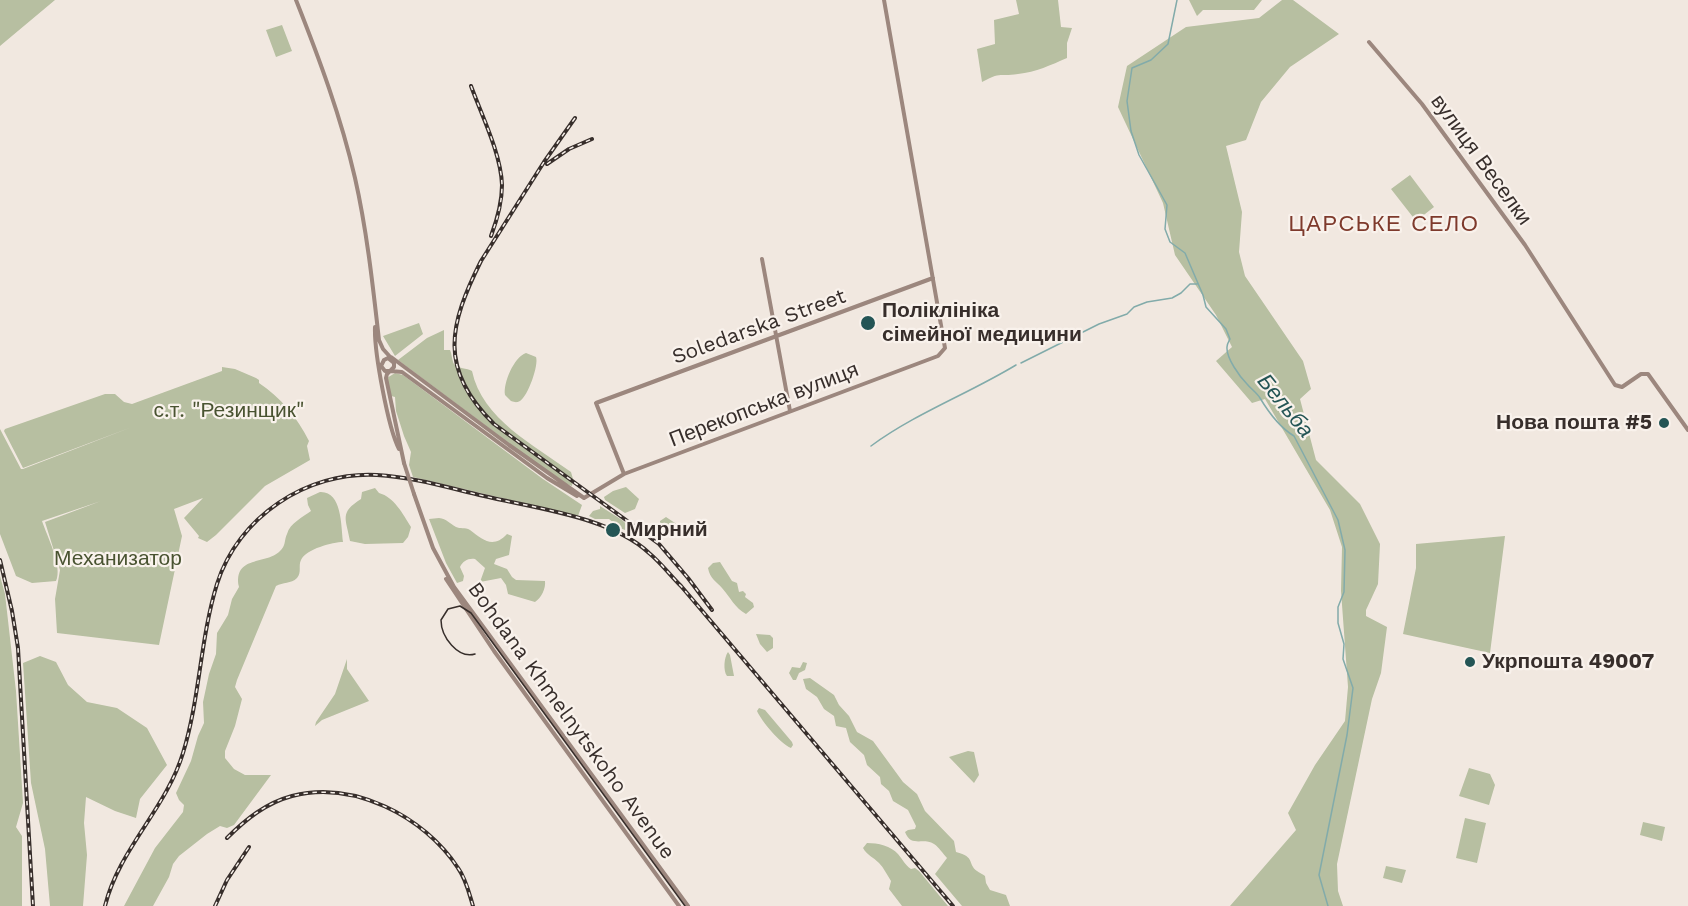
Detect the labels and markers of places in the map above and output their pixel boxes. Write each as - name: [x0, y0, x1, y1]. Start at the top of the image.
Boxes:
- place label: Поліклініка сімейної медицини: [882, 298, 1082, 348]
- marker: Поліклініка сімейної медицини: [859, 314, 877, 332]
- place label: Нова пошта #5: [1496, 410, 1652, 436]
- marker: Нова пошта #5: [1657, 416, 1671, 430]
- place label: Мирний: [626, 517, 708, 543]
- marker: Мирний: [604, 521, 622, 539]
- place label: Укрпошта 49007: [1482, 649, 1654, 675]
- marker: Укрпошта 49007: [1463, 655, 1477, 669]

